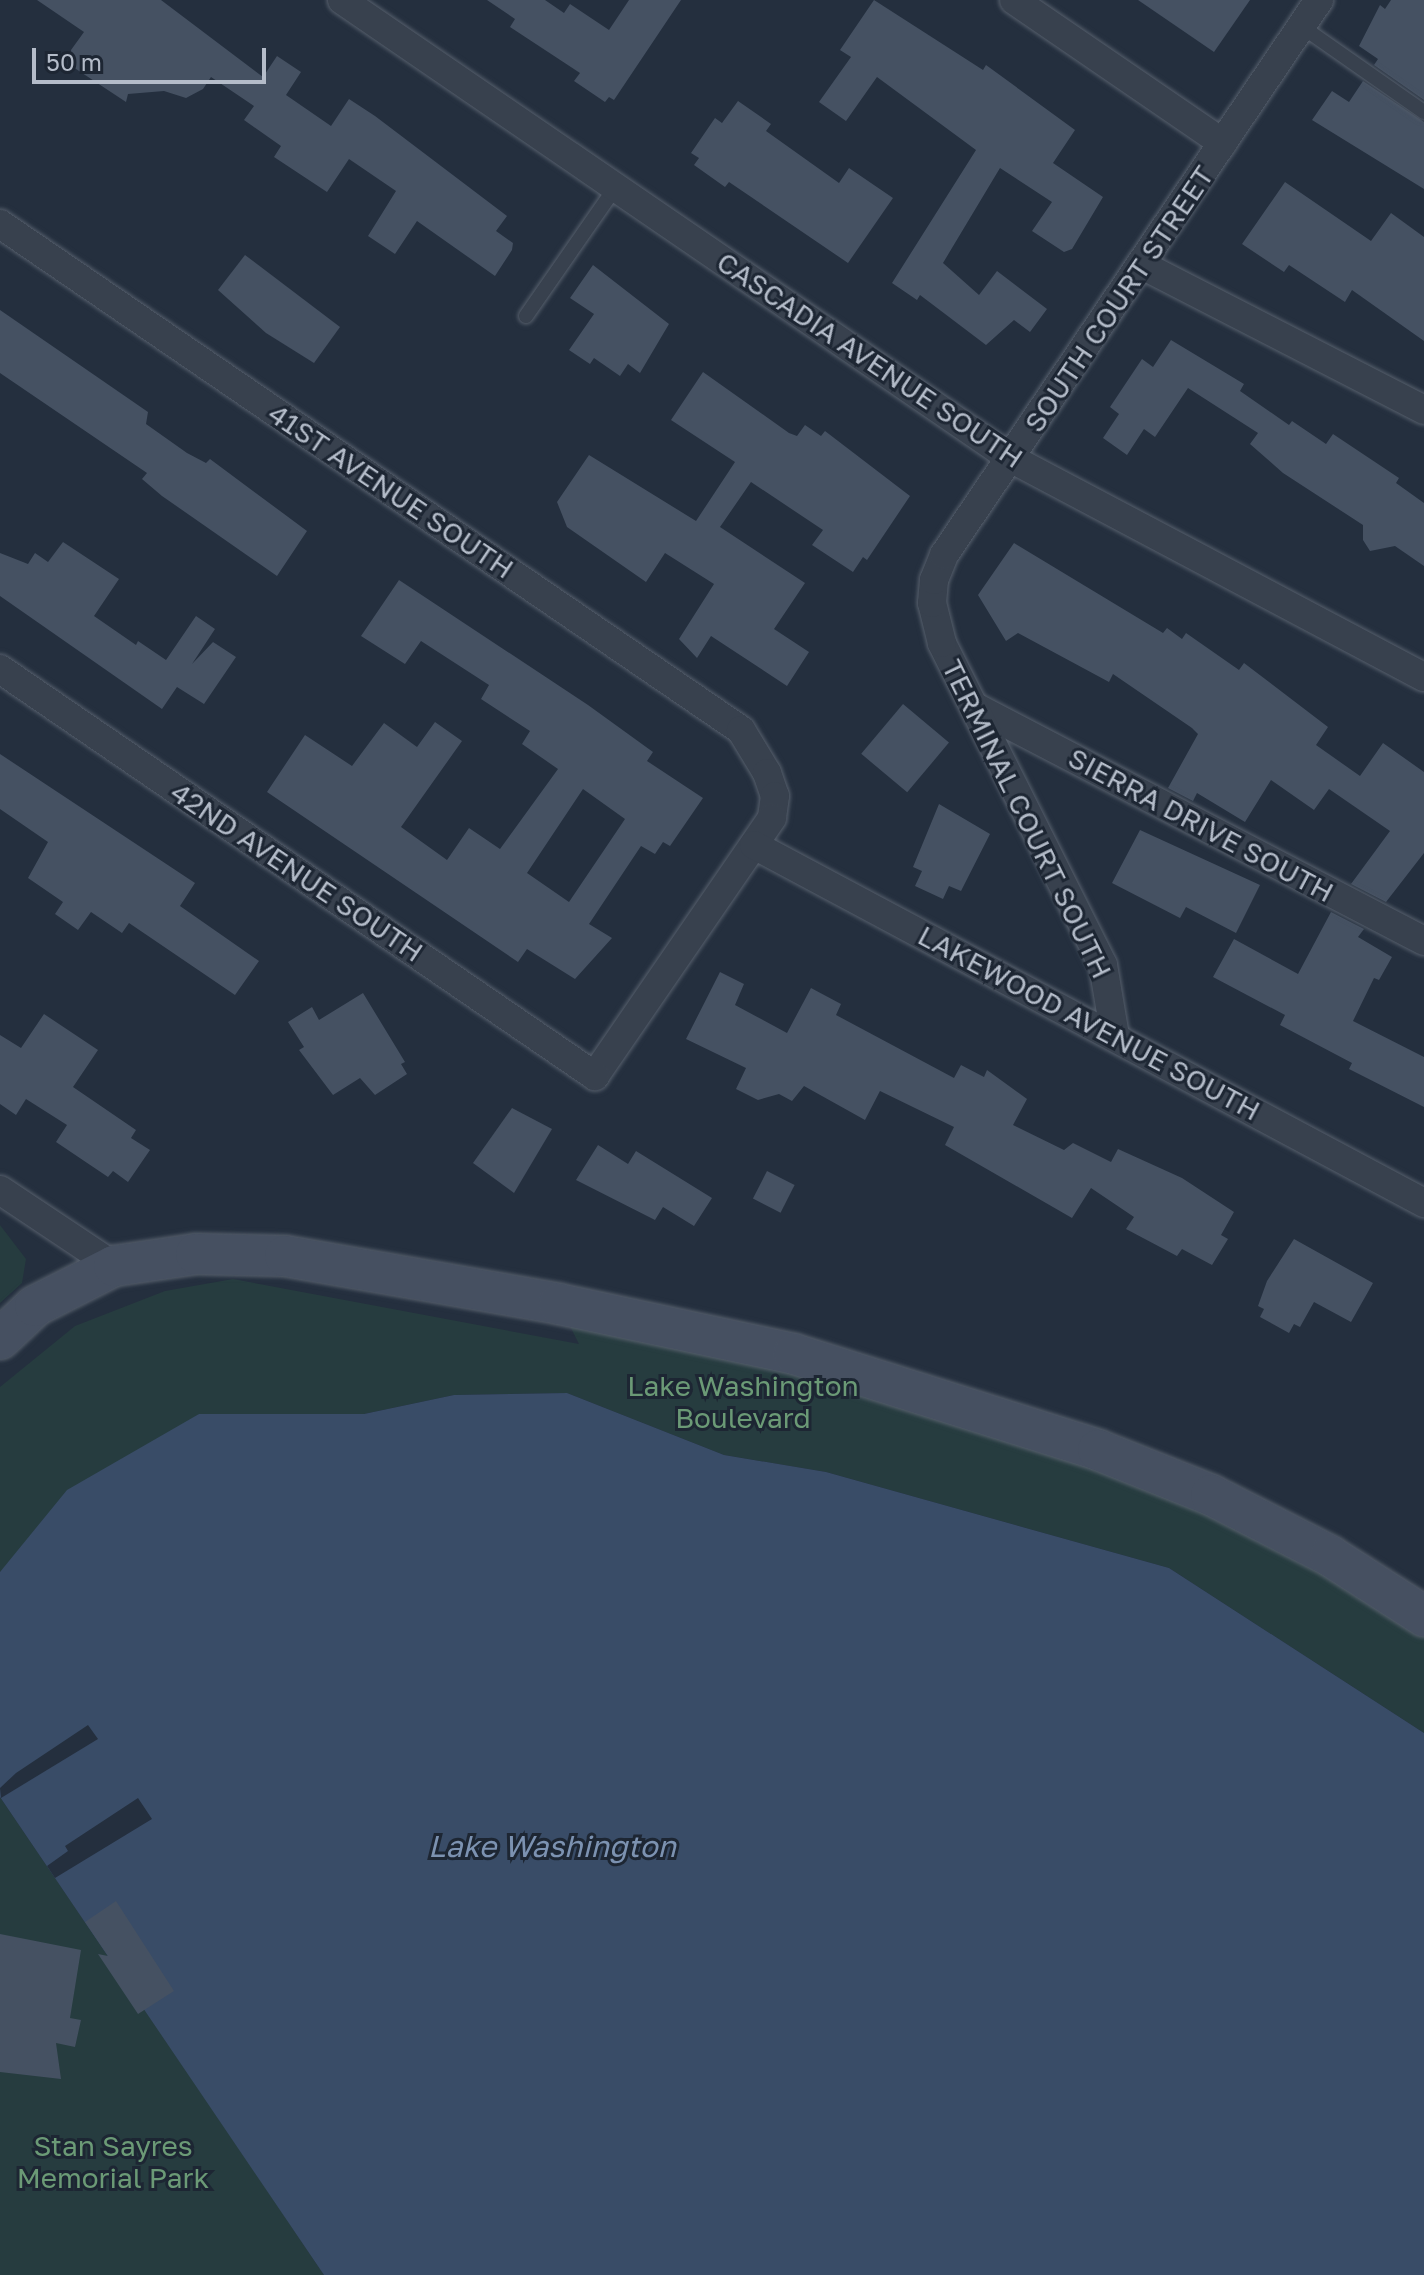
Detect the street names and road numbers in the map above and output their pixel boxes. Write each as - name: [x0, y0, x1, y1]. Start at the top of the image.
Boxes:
- street label: SOUTH COURT STREET: [1017, 159, 1221, 439]
- street label: CASCADIA AVENUE SOUTH: [711, 245, 1029, 475]
- street label: 41ST AVENUE SOUTH: [262, 396, 520, 586]
- street label: TERMINAL COURT SOUTH: [935, 654, 1119, 984]
- street label: SIERRA DRIVE SOUTH: [1063, 741, 1339, 909]
- street label: 42ND AVENUE SOUTH: [165, 775, 429, 969]
- street label: LAKEWOOD AVENUE SOUTH: [912, 918, 1266, 1128]

